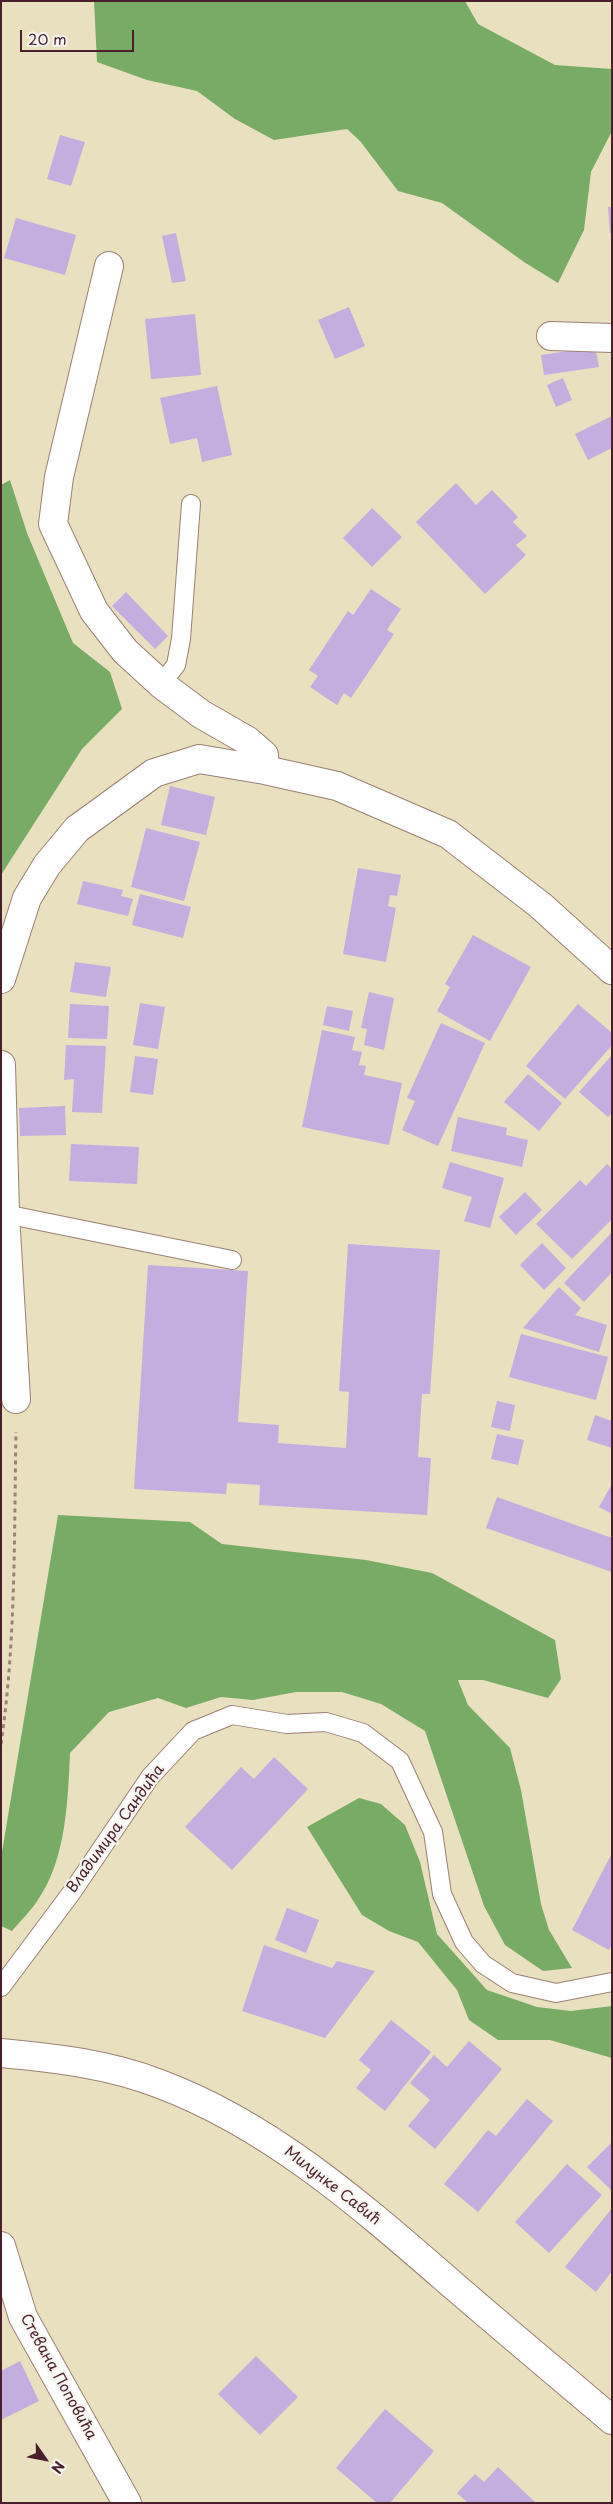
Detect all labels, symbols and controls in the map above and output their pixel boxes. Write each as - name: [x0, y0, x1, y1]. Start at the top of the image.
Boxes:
- scale bar: [22, 20, 136, 52]
- text: 20 m: [28, 27, 67, 50]
- street label: Владимира Сандића: [64, 1761, 168, 1897]
- street label: Милунке Савић: [280, 2143, 384, 2229]
- street label: Стевана Поповића: [16, 2311, 100, 2443]
- north arrow: [20, 2434, 70, 2484]
- text: N: [46, 2457, 70, 2478]

